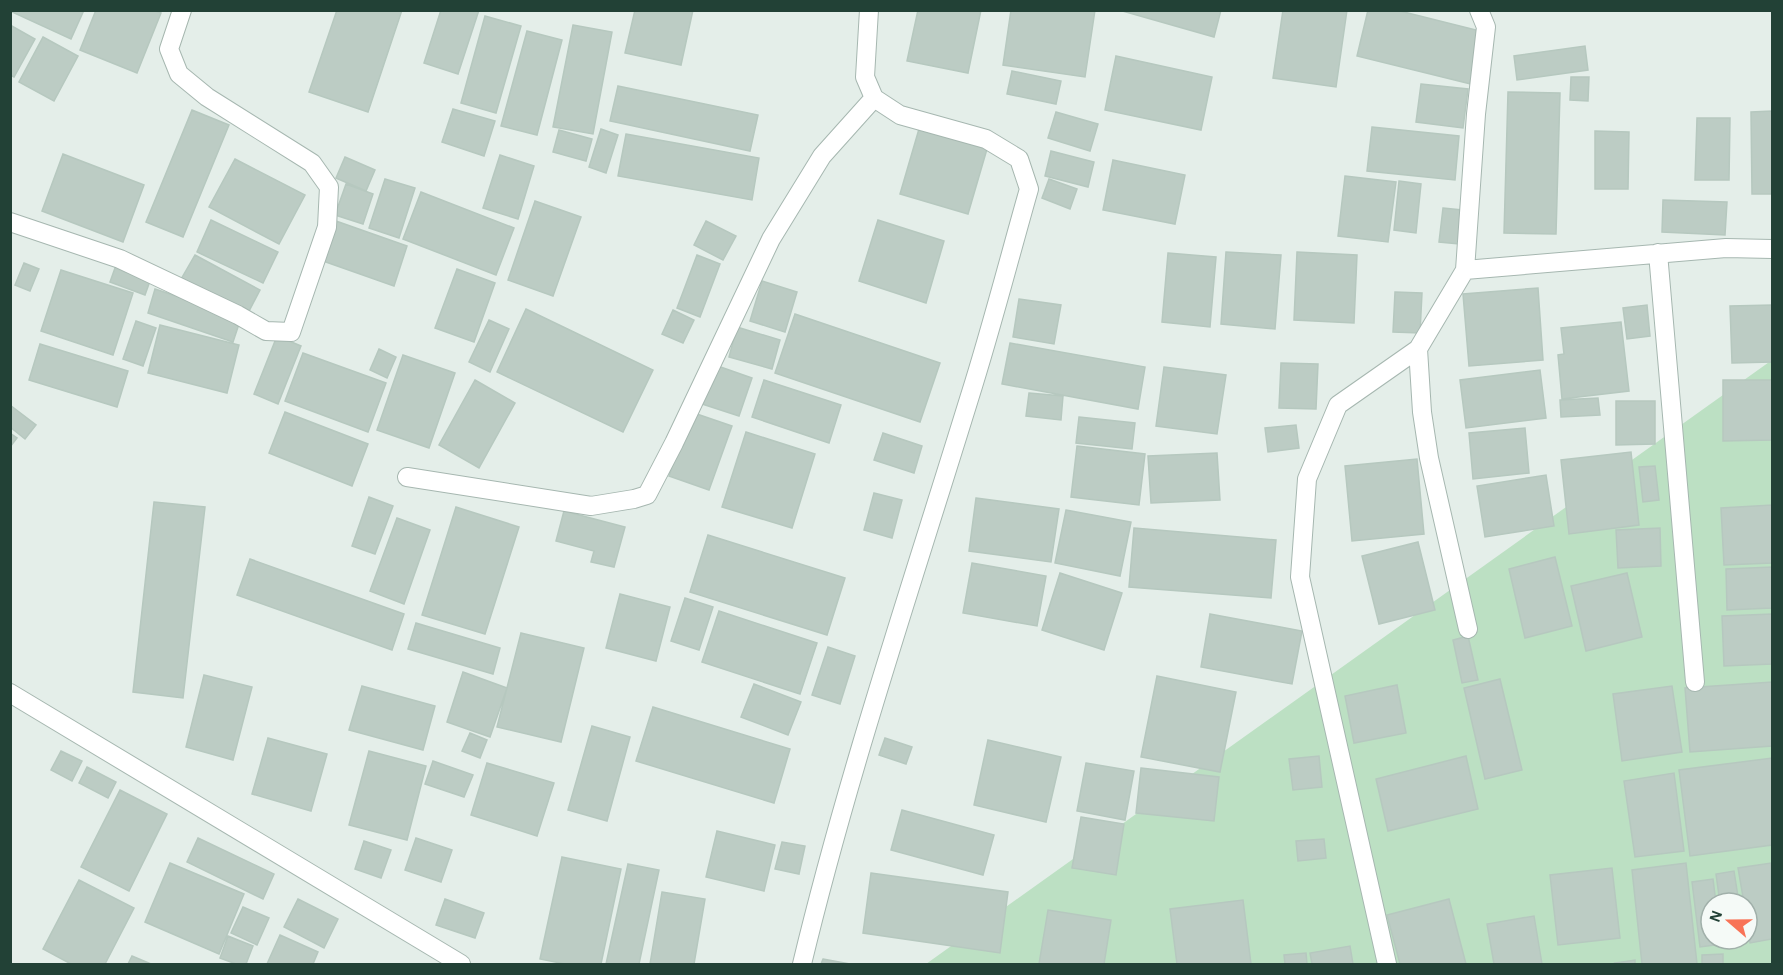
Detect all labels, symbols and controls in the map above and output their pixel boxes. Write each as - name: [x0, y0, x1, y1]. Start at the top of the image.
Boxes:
- north arrow: [1699, 891, 1759, 951]
- text: N: [1706, 908, 1725, 924]

